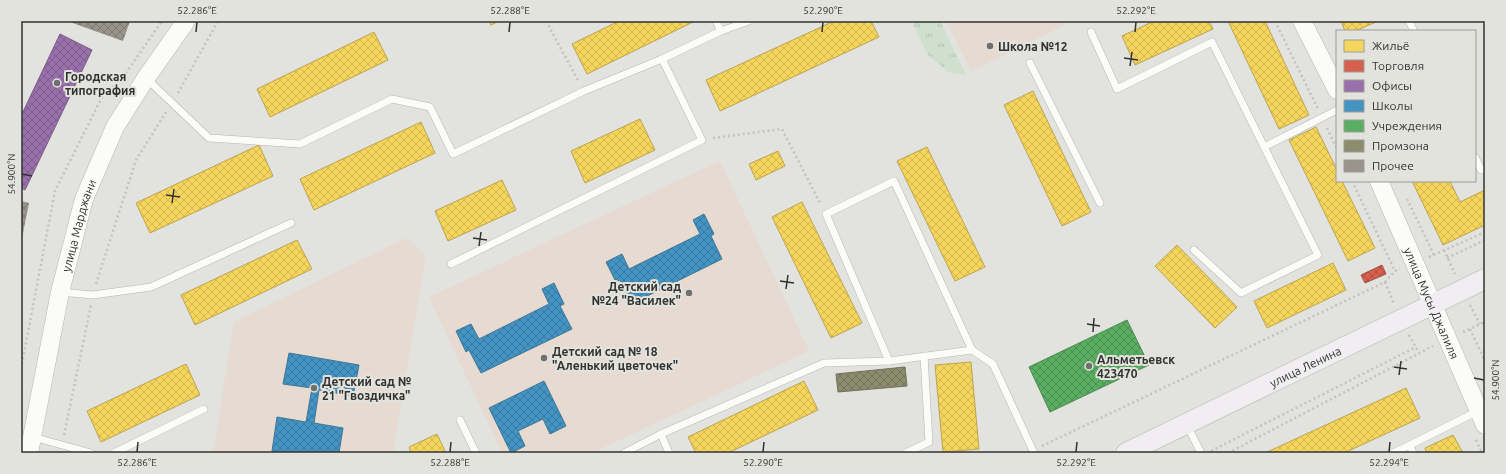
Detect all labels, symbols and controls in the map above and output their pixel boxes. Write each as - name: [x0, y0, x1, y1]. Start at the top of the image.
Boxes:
- text: 52.286°E: [177, 5, 217, 16]
- text: 52.288°E: [490, 5, 530, 16]
- text: 52.290°E: [803, 5, 843, 16]
- text: 52.292°E: [1116, 5, 1156, 16]
- legend: [1336, 30, 1476, 182]
- text: Жильё: [1372, 39, 1409, 52]
- place label: Школа №12: [998, 40, 1068, 53]
- marker: Школа №12: [985, 41, 995, 51]
- text: Торговля: [1372, 59, 1424, 72]
- place label: Городская типография: [65, 70, 135, 97]
- marker: Городская типография: [52, 78, 62, 88]
- text: Офисы: [1372, 79, 1412, 92]
- text: Школы: [1372, 99, 1413, 112]
- text: Учреждения: [1372, 119, 1442, 132]
- text: Промзона: [1372, 139, 1429, 152]
- text: 54.900°N: [6, 153, 17, 195]
- text: Прочее: [1372, 159, 1414, 172]
- street label: улица Марджани: [59, 177, 98, 273]
- street label: улица Мусы Джалиля: [1402, 245, 1462, 361]
- place label: Детский сад №24 "Василек": [592, 280, 681, 307]
- marker: Детский сад №24 "Василек": [684, 288, 694, 298]
- street label: улица Ленина: [1267, 343, 1343, 389]
- place label: Детский сад № 18 "Аленький цветочек": [552, 345, 678, 372]
- marker: Детский сад № 18 "Аленький цветочек": [539, 353, 549, 363]
- place label: Альметьевск 423470: [1097, 353, 1175, 380]
- text: 54.900°N: [1490, 359, 1501, 401]
- marker: Альметьевск 423470: [1084, 361, 1094, 371]
- place label: Детский сад № 21 "Гвоздичка": [322, 375, 412, 402]
- marker: Детский сад № 21 "Гвоздичка": [309, 383, 319, 393]
- text: 52.286°E: [117, 457, 157, 468]
- text: 52.288°E: [430, 457, 470, 468]
- text: 52.290°E: [743, 457, 783, 468]
- text: 52.292°E: [1056, 457, 1096, 468]
- text: 52.294°E: [1369, 457, 1409, 468]

